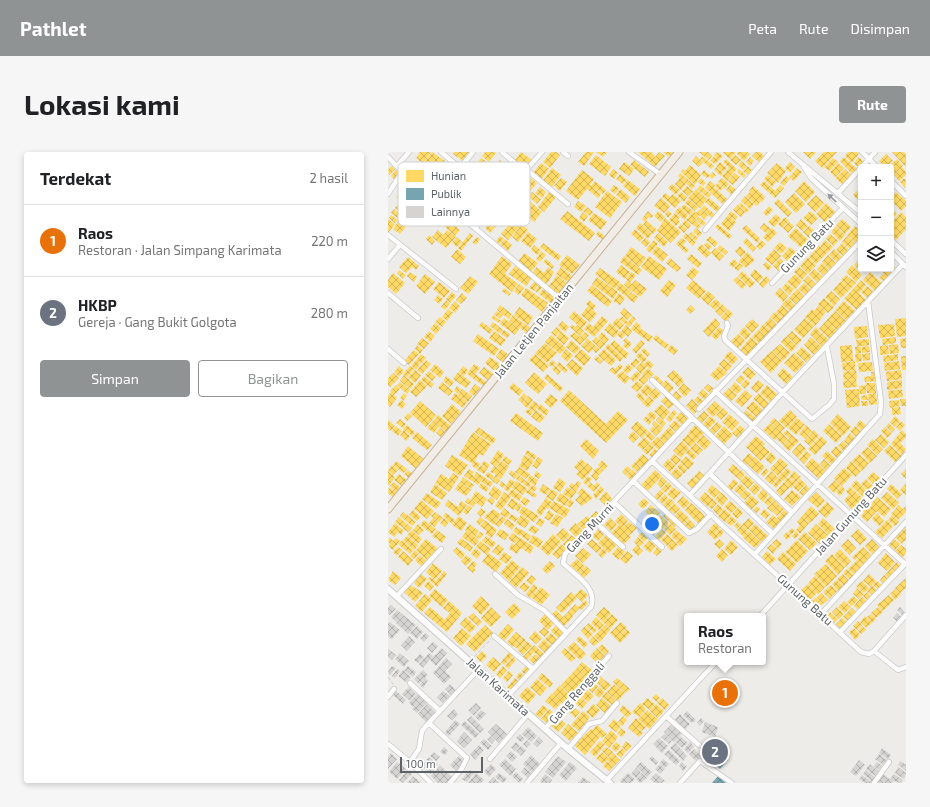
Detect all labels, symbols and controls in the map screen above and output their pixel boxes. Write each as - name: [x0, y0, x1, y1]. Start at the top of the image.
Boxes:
- text: Pathlet: [20, 17, 86, 40]
- text: Peta: [748, 20, 777, 37]
- text: Rute: [799, 20, 828, 37]
- text: Disimpan: [850, 20, 910, 37]
- button: Rute: [839, 86, 906, 123]
- text: Lokasi kami: [24, 87, 180, 121]
- legend: [398, 162, 530, 226]
- map controls: [858, 164, 894, 272]
- button: +: [858, 164, 894, 200]
- text: Terdekat: [40, 168, 111, 188]
- text: Hunian: [431, 169, 466, 182]
- text: 2 hasil: [309, 170, 348, 186]
- text: Publik: [431, 187, 462, 200]
- one-way arrow: [827, 193, 837, 203]
- button: −: [858, 200, 894, 236]
- text: Lainnya: [431, 205, 470, 218]
- street label: Gunung Batu: [777, 215, 836, 275]
- text: Raos: [78, 224, 113, 242]
- text: 1: [50, 233, 56, 249]
- text: 220 m: [311, 233, 348, 249]
- button: layers: [858, 236, 894, 272]
- text: Restoran · Jalan Simpang Karimata: [78, 242, 282, 258]
- street label: Jalan Letjen Panjaitan: [491, 280, 577, 381]
- text: HKBP: [78, 296, 117, 314]
- text: 2: [49, 305, 57, 321]
- text: 280 m: [311, 305, 348, 321]
- text: Gereja · Gang Bukit Golgota: [78, 314, 237, 330]
- button: Simpan: [40, 360, 190, 397]
- button: Bagikan: [198, 360, 348, 397]
- street label: Jalan Gunung Batu: [811, 473, 889, 557]
- street label: Gang Murni: [563, 500, 616, 555]
- your location: [642, 514, 662, 534]
- street label: Gunung Batu: [775, 571, 836, 628]
- popup: [684, 613, 766, 665]
- text: Raos: [698, 622, 733, 640]
- text: Restoran: [698, 640, 752, 656]
- street label: Jalan Karimata: [464, 654, 533, 718]
- street label: Gang Renggali: [545, 658, 607, 726]
- pin: 1: [712, 678, 738, 708]
- pin: 2: [702, 737, 728, 767]
- scale bar: [400, 755, 483, 774]
- text: 100 m: [406, 757, 436, 770]

